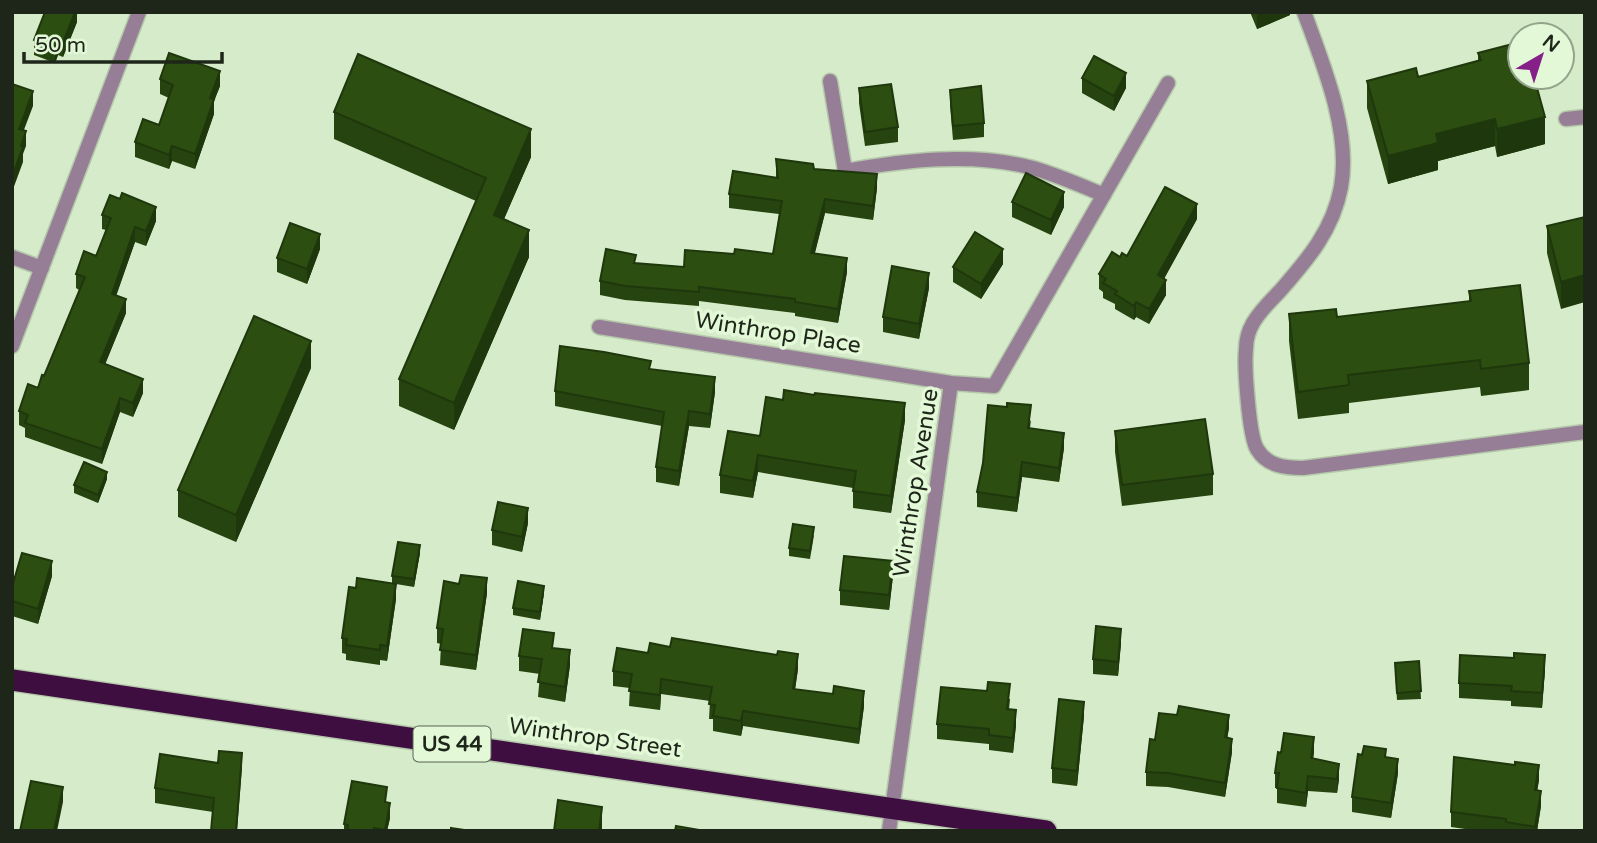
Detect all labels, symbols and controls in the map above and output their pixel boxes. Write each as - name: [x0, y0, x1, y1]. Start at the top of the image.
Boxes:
- scale bar: [24, 21, 222, 65]
- north arrow: [1506, 21, 1576, 91]
- text: N: [1538, 30, 1564, 57]
- text: 50 m: [35, 33, 86, 58]
- street label: Winthrop Place: [693, 306, 863, 360]
- street label: Winthrop Avenue: [887, 387, 945, 579]
- street label: Winthrop Street: [507, 712, 683, 764]
- road number: US 44: [414, 726, 490, 762]

